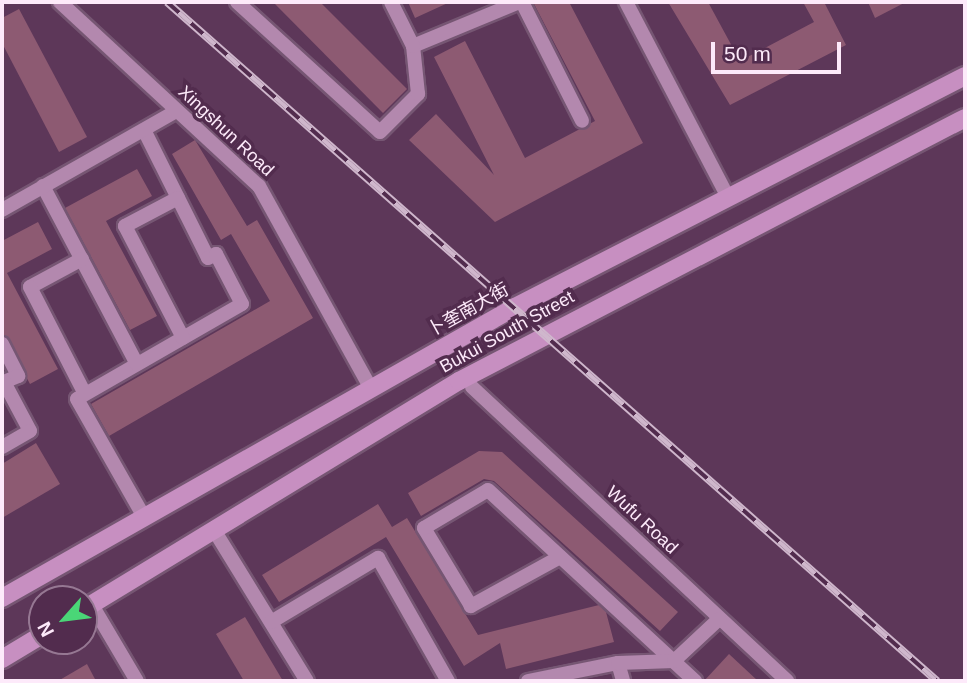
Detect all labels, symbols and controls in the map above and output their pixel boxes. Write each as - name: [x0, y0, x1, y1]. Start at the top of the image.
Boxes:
- scale bar: [715, 28, 844, 72]
- text: 50 m: [724, 42, 771, 65]
- street label: Xingshun Road: [174, 81, 278, 181]
- street label: 卜奎南大街: [423, 279, 513, 341]
- street label: Bukui South Street: [436, 286, 578, 378]
- street label: Wufu Road: [602, 482, 682, 558]
- north arrow: [28, 585, 98, 655]
- text: N: [33, 618, 58, 640]

